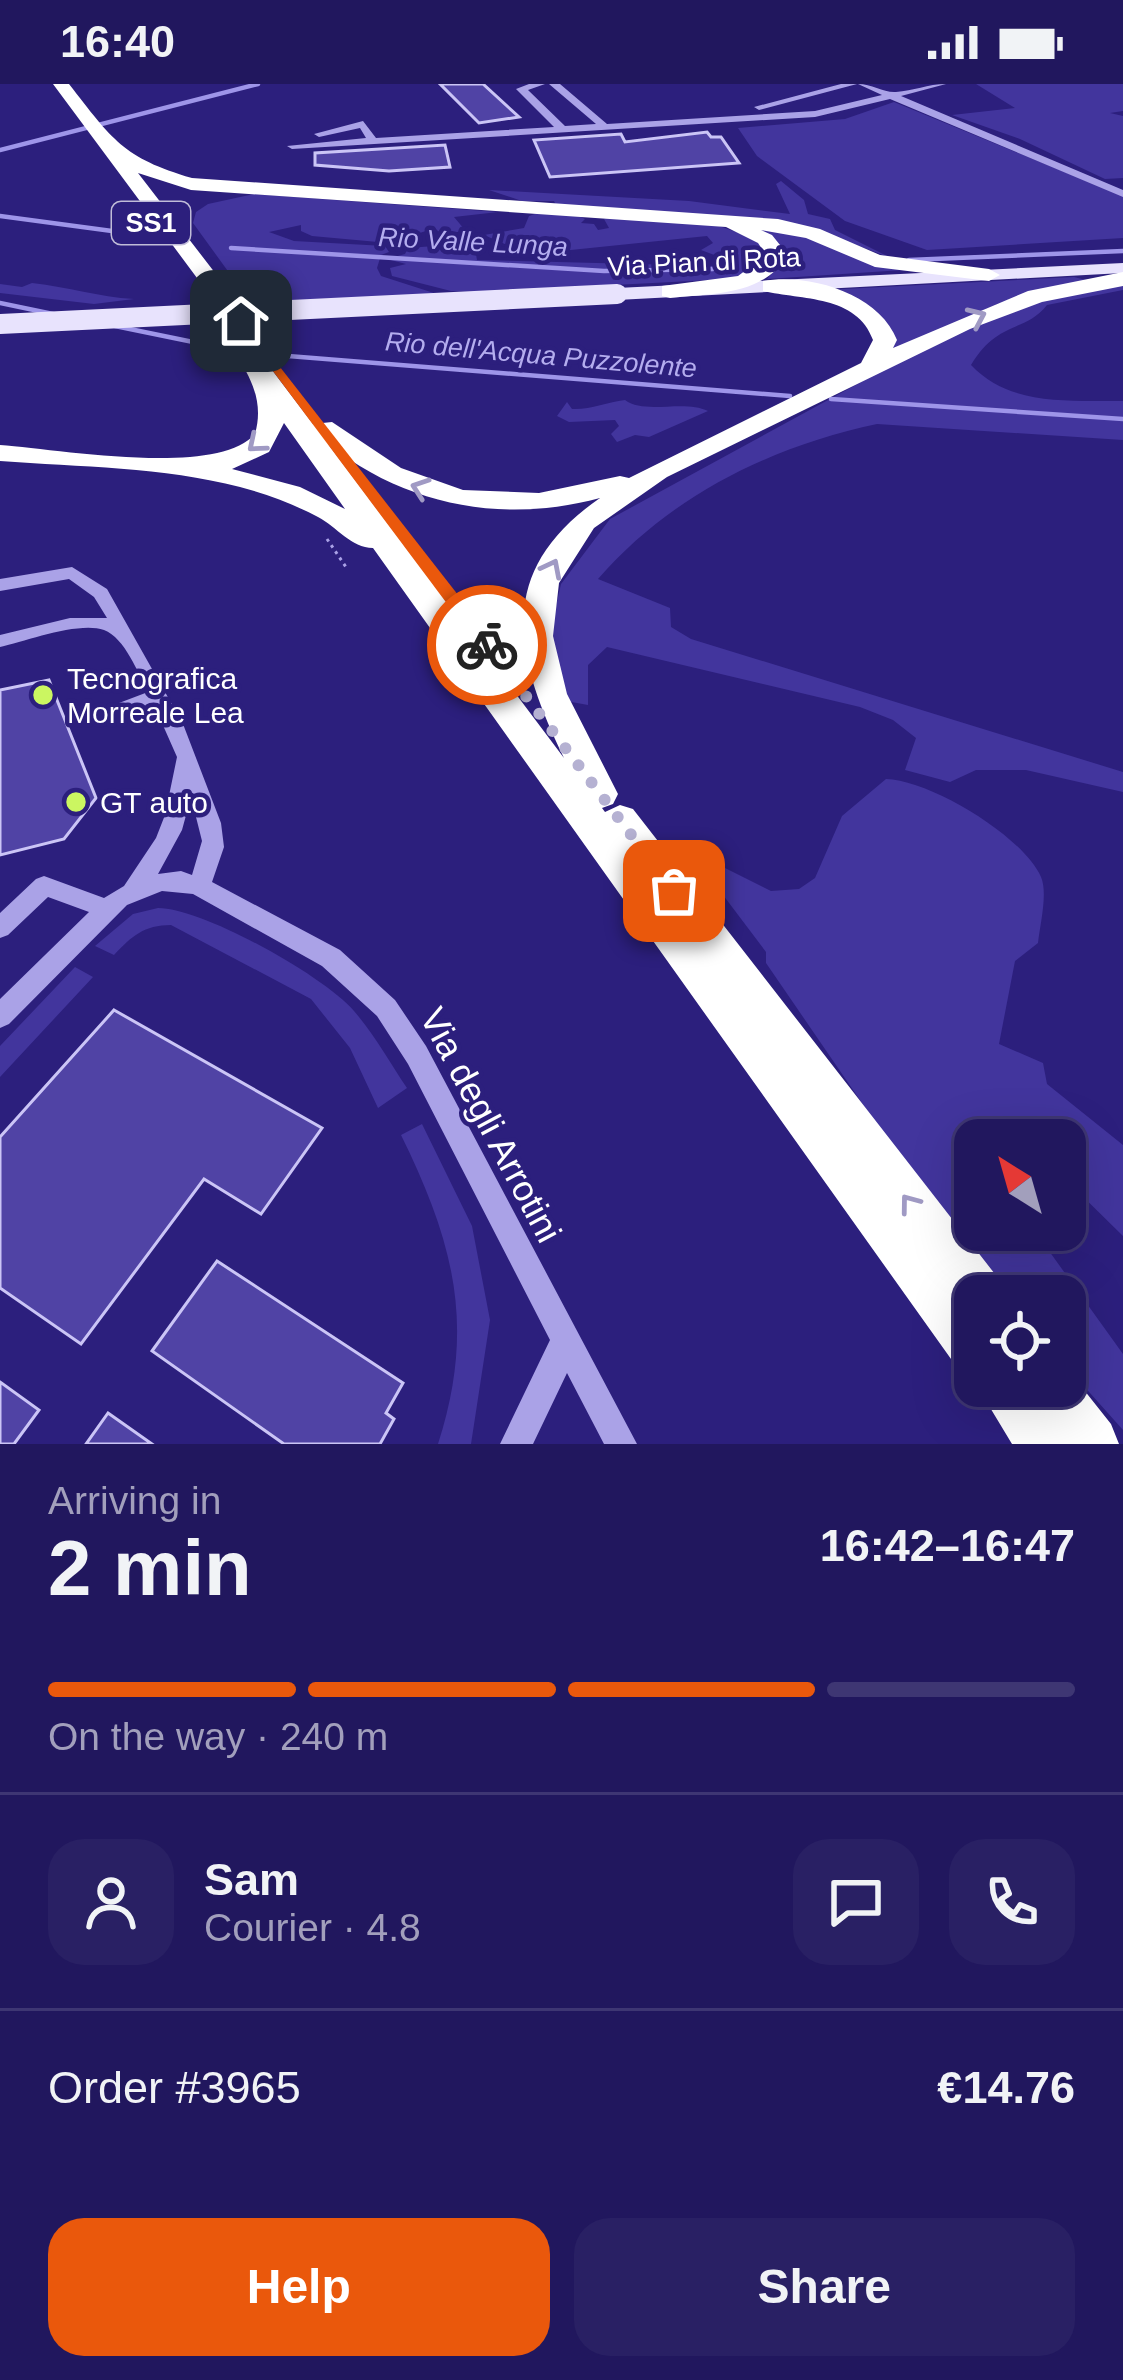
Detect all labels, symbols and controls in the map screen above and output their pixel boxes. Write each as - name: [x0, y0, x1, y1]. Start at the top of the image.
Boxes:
- text: 16:40: [60, 16, 175, 67]
- road number: SS1: [112, 202, 190, 244]
- water label: Rio Valle Lunga: [378, 222, 568, 262]
- street label: Via Pian di Rota: [607, 242, 802, 282]
- pin: [190, 270, 292, 372]
- icon: home: [208, 288, 274, 354]
- one-way arrow: [964, 308, 986, 332]
- water label: Rio dell'Acqua Puzzolente: [384, 326, 698, 384]
- one-way arrow: [248, 430, 270, 451]
- one-way arrow: [411, 478, 432, 502]
- one-way arrow: [538, 558, 561, 580]
- courier: [427, 585, 547, 705]
- icon: bike: [454, 612, 520, 678]
- place label: Tecnografica Morreale Lea: [67, 662, 244, 729]
- marker: Tecnografica Morreale Lea: [30, 682, 56, 708]
- place label: GT auto: [100, 786, 208, 819]
- marker: GT auto: [63, 789, 89, 815]
- pin: [623, 840, 725, 942]
- icon: bag: [641, 858, 707, 924]
- street label: Via degli Arrotini: [412, 1001, 570, 1249]
- north arrow: [954, 1119, 1086, 1251]
- map controls: [954, 1119, 1086, 1407]
- one-way arrow: [902, 1194, 923, 1216]
- button: locate: [954, 1275, 1086, 1407]
- text: Arriving in: [48, 1479, 221, 1522]
- text: 16:42–16:47: [820, 1520, 1075, 1571]
- text: 2 min: [48, 1524, 252, 1612]
- text: On the way · 240 m: [48, 1715, 388, 1758]
- button: person: [48, 1839, 174, 1965]
- button: chat: [793, 1839, 919, 1965]
- button: phone: [949, 1839, 1075, 1965]
- text: Sam: [204, 1854, 299, 1905]
- text: Courier · 4.8: [204, 1906, 421, 1949]
- text: Order #3965: [48, 2062, 301, 2113]
- text: €14.76: [937, 2062, 1075, 2113]
- button: Help: [48, 2218, 550, 2356]
- button: Share: [574, 2218, 1075, 2356]

